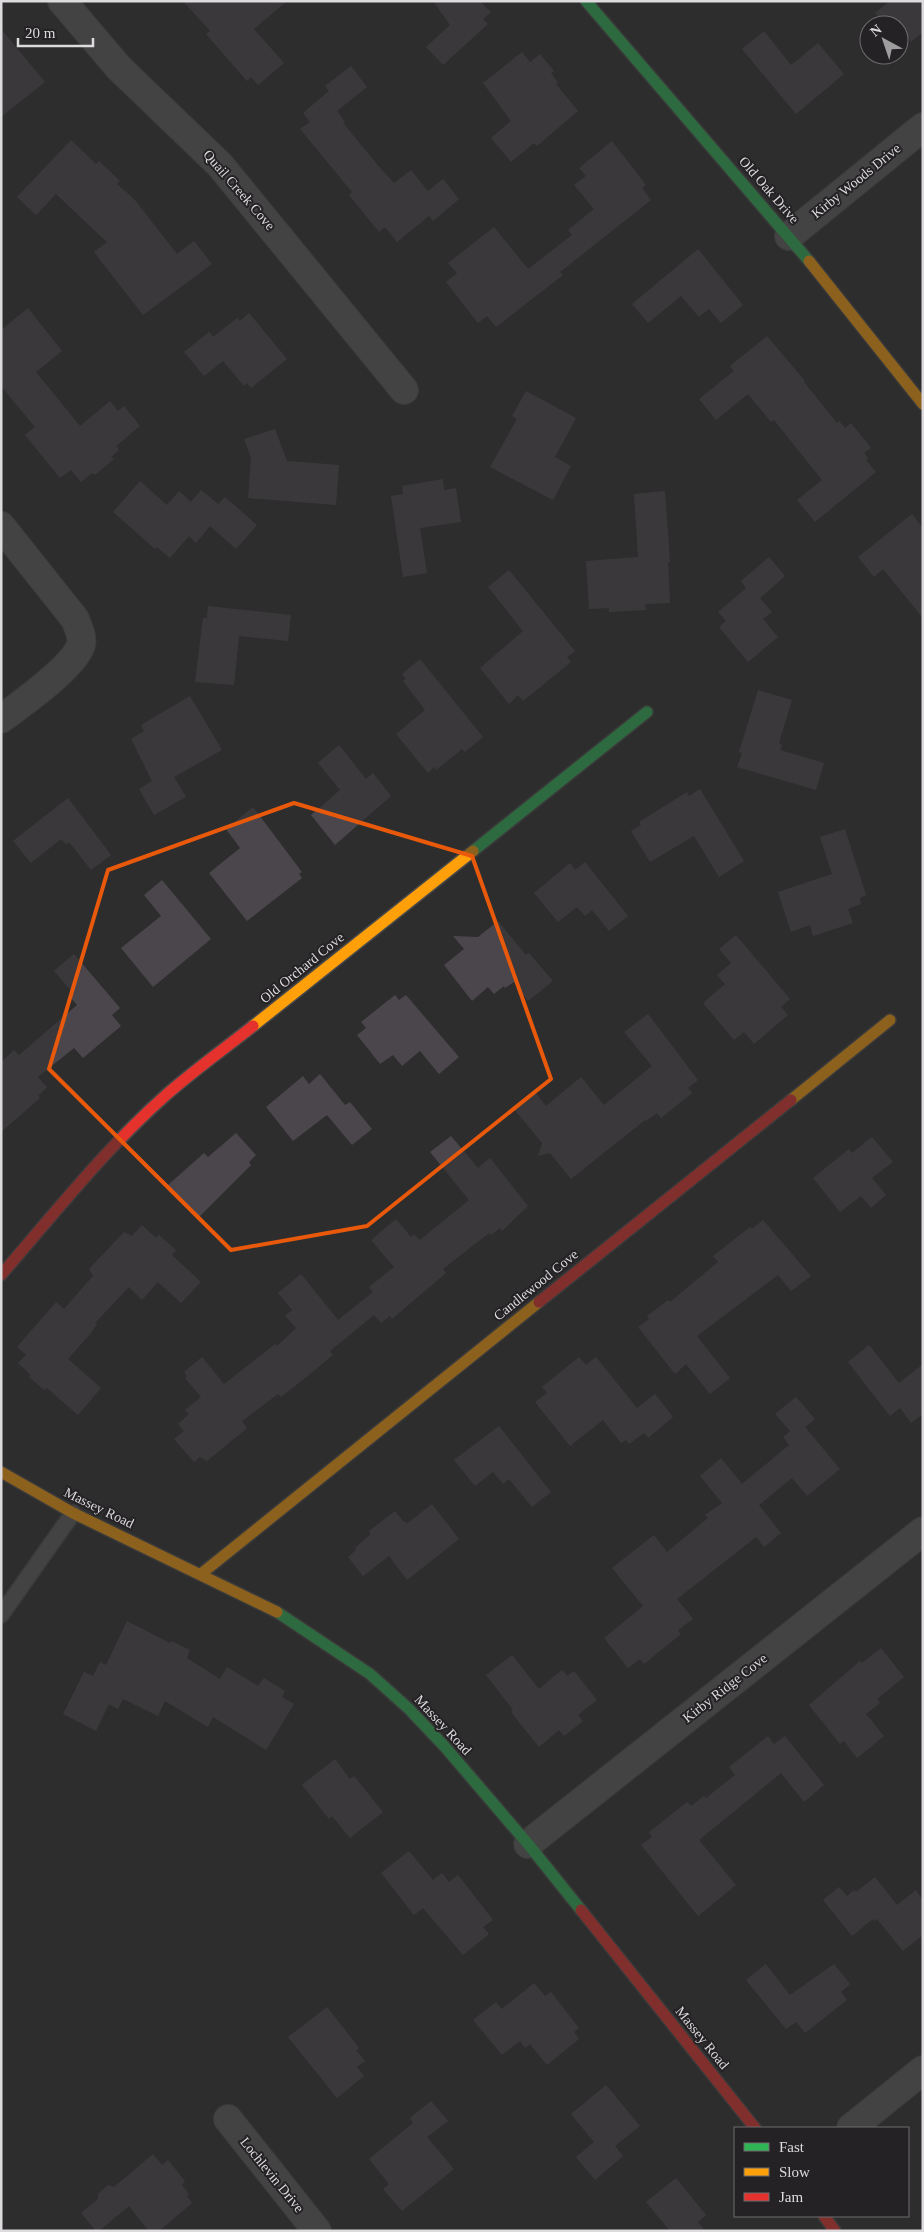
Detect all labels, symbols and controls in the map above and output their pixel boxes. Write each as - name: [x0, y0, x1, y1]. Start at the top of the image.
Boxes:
- scale bar: [18, 15, 92, 47]
- north arrow: [859, 15, 909, 65]
- text: N: [867, 21, 885, 39]
- text: 20 m: [25, 25, 56, 41]
- street label: Kirby Woods Drive: [809, 141, 903, 221]
- street label: Quail Creek Cove: [200, 147, 278, 233]
- street label: Old Oak Drive: [736, 154, 802, 226]
- street label: Old Orchard Cove: [257, 930, 347, 1006]
- street label: Candlewood Cove: [491, 1247, 581, 1323]
- street label: Massey Road: [62, 1485, 136, 1531]
- street label: Kirby Ridge Cove: [680, 1650, 770, 1726]
- street label: Massey Road: [412, 1692, 474, 1758]
- street label: Massey Road: [672, 2004, 732, 2072]
- legend: [734, 2127, 909, 2217]
- street label: Lochlevin Drive: [237, 2134, 307, 2216]
- text: Fast: [779, 2139, 805, 2155]
- text: Slow: [779, 2164, 810, 2180]
- text: Jam: [779, 2189, 803, 2205]

